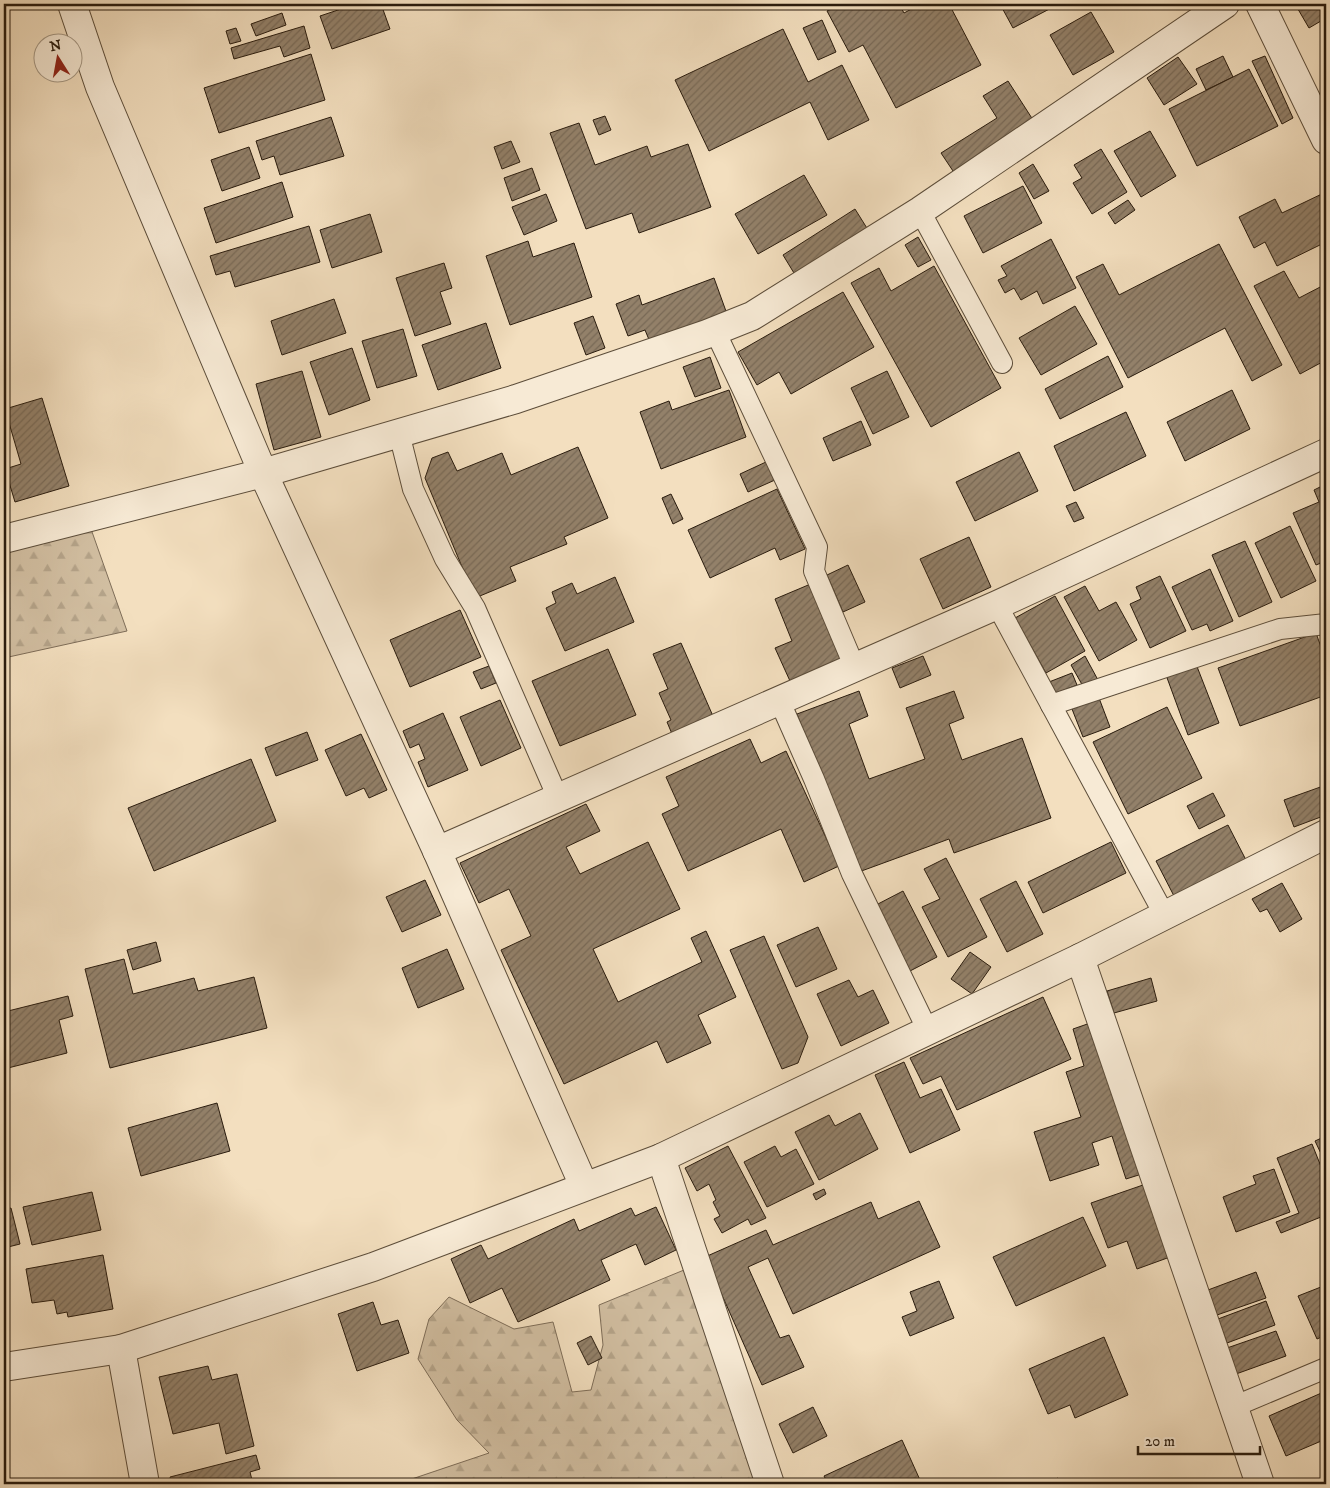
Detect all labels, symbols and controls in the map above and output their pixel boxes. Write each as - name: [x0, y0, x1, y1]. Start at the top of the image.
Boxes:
- north arrow: [32, 32, 82, 82]
- text: N: [48, 36, 64, 56]
- scale bar: [1138, 1423, 1260, 1455]
- text: 20 m: [1145, 1432, 1175, 1451]

